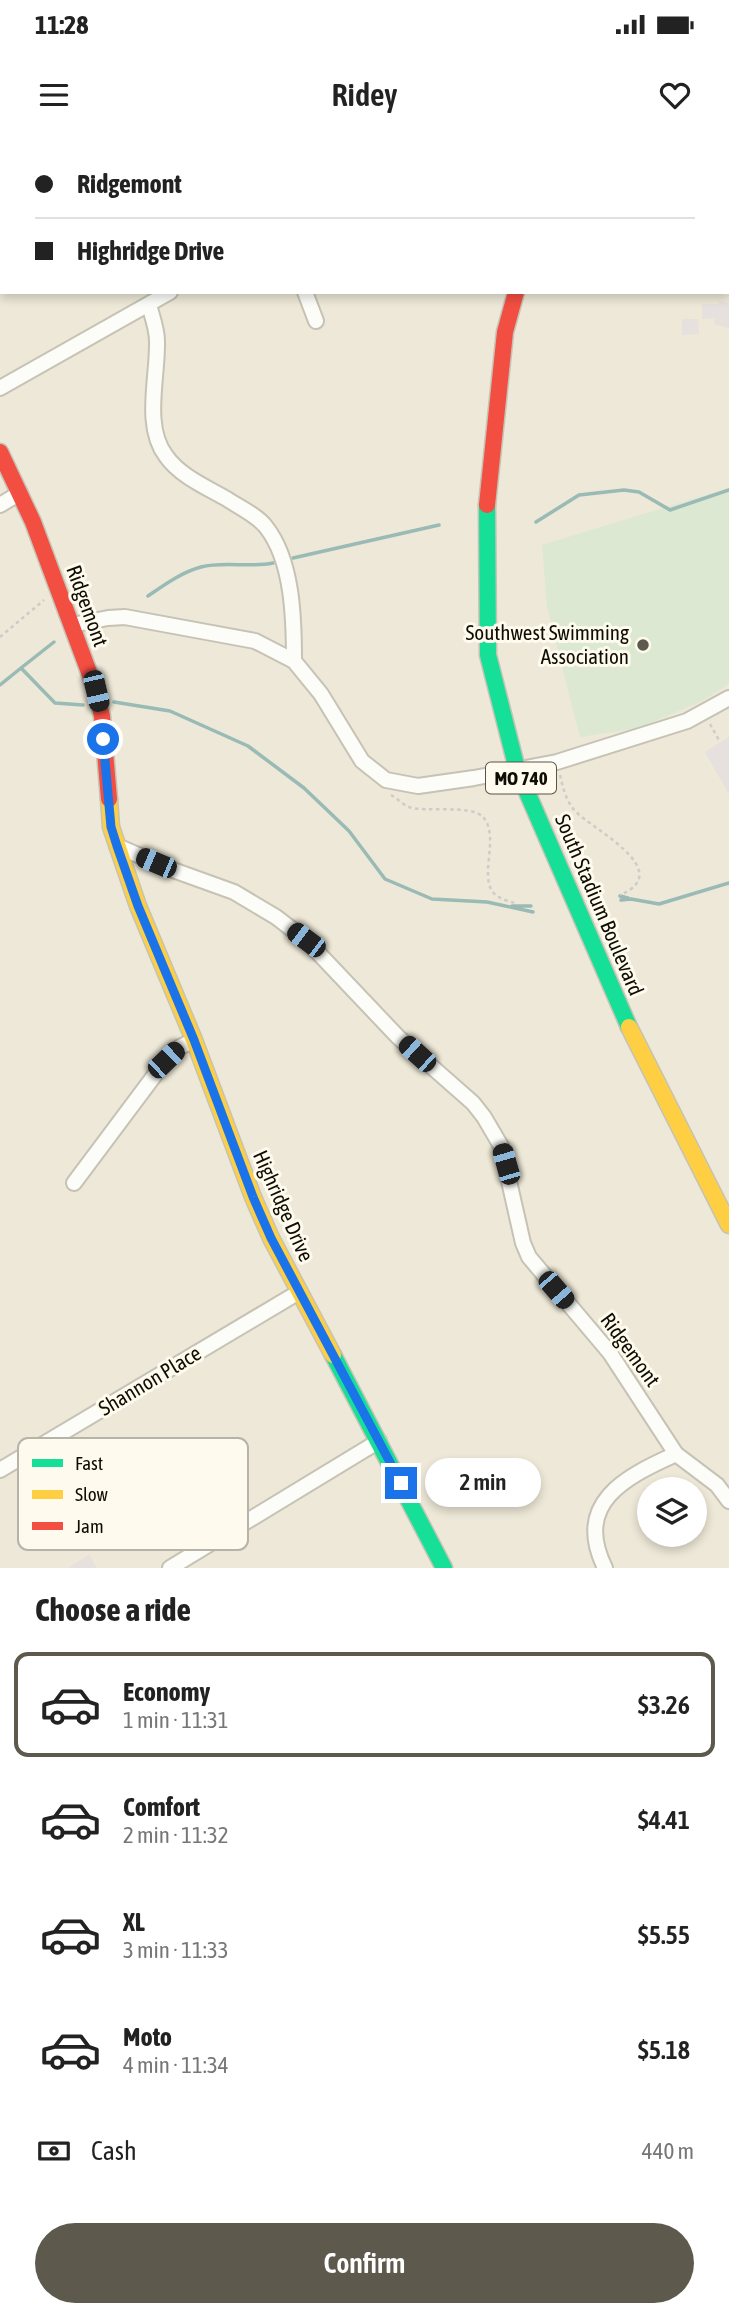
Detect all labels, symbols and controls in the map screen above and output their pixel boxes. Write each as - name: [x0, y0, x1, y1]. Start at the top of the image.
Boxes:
- text: 11:28: [35, 10, 89, 40]
- icon: menu: [35, 76, 73, 114]
- text: Ridey: [332, 76, 397, 113]
- icon: heart: [656, 76, 694, 114]
- text: Ridgemont: [77, 169, 182, 199]
- text: Highridge Drive: [77, 236, 224, 266]
- street label: Ridgemont: [62, 562, 114, 650]
- place label: Southwest Swimming Association: [465, 620, 629, 668]
- marker: Southwest Swimming Association: [635, 637, 651, 653]
- car: [82, 668, 111, 714]
- route start: [87, 723, 119, 755]
- road number: MO 740: [486, 762, 556, 793]
- street label: South Stadium Boulevard: [551, 810, 649, 999]
- car: [133, 845, 180, 881]
- car: [283, 919, 330, 961]
- car: [395, 1032, 440, 1076]
- car: [144, 1038, 189, 1082]
- car: [491, 1141, 522, 1187]
- street label: Highridge Drive: [249, 1146, 319, 1265]
- car: [535, 1267, 578, 1313]
- street label: Ridgemont: [596, 1308, 665, 1391]
- street label: Shannon Place: [94, 1340, 205, 1420]
- legend: [18, 1438, 248, 1550]
- text: Fast: [75, 1452, 103, 1474]
- callout: 2 min: [426, 1458, 541, 1508]
- route end: [385, 1467, 417, 1499]
- text: 2 min: [460, 1469, 506, 1495]
- map controls: [637, 1477, 707, 1547]
- button: layers: [637, 1477, 707, 1547]
- text: Slow: [75, 1483, 109, 1505]
- text: Jam: [75, 1515, 104, 1537]
- text: Choose a ride: [35, 1591, 191, 1628]
- icon: car: [39, 1673, 102, 1736]
- text: Economy: [123, 1677, 210, 1707]
- text: $3.26: [638, 1690, 690, 1720]
- text: 1 min · 11:31: [123, 1707, 229, 1733]
- icon: car: [39, 1788, 102, 1851]
- text: Comfort: [123, 1792, 200, 1822]
- text: $4.41: [638, 1805, 690, 1835]
- text: 2 min · 11:32: [123, 1822, 229, 1848]
- icon: car: [39, 1903, 102, 1966]
- text: XL: [123, 1907, 145, 1937]
- text: $5.55: [638, 1920, 690, 1950]
- text: 3 min · 11:33: [123, 1937, 229, 1963]
- icon: car: [39, 2018, 102, 2081]
- text: Moto: [123, 2022, 172, 2052]
- text: $5.18: [638, 2035, 690, 2065]
- text: 4 min · 11:34: [123, 2052, 229, 2078]
- icon: cash: [35, 2132, 73, 2170]
- text: Cash: [91, 2136, 137, 2166]
- text: 440 m: [642, 2138, 694, 2164]
- button: Confirm: [35, 2223, 694, 2303]

